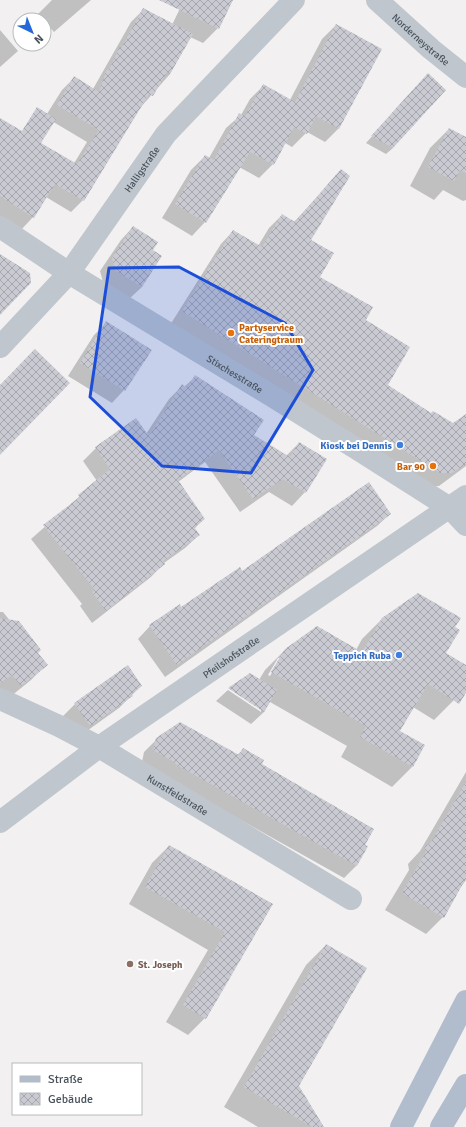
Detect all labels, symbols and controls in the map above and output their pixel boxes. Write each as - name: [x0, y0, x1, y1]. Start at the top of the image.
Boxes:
- north arrow: [12, 12, 52, 52]
- street label: Norderneystraße: [389, 12, 452, 68]
- text: N: [31, 32, 46, 46]
- street label: Halligstraße: [122, 144, 163, 195]
- place label: Partyservice Cateringtraum: [239, 322, 303, 346]
- marker: Partyservice Cateringtraum: [226, 328, 236, 338]
- street label: Stixchesstraße: [204, 353, 265, 396]
- place label: Kiosk bei Dennis: [320, 440, 393, 452]
- marker: Kiosk bei Dennis: [395, 440, 405, 450]
- place label: Bar 90: [397, 461, 426, 473]
- marker: Bar 90: [428, 461, 438, 471]
- street label: Pfeilshofstraße: [201, 634, 262, 681]
- place label: Teppich Ruba: [334, 650, 391, 662]
- marker: Teppich Ruba: [394, 650, 404, 660]
- street label: Kunstfeldstraße: [144, 772, 210, 818]
- marker: St. Joseph: [125, 959, 135, 969]
- place label: St. Joseph: [138, 959, 183, 971]
- legend: [12, 1063, 142, 1115]
- text: Straße: [48, 1072, 83, 1087]
- text: Gebäude: [48, 1092, 93, 1107]

